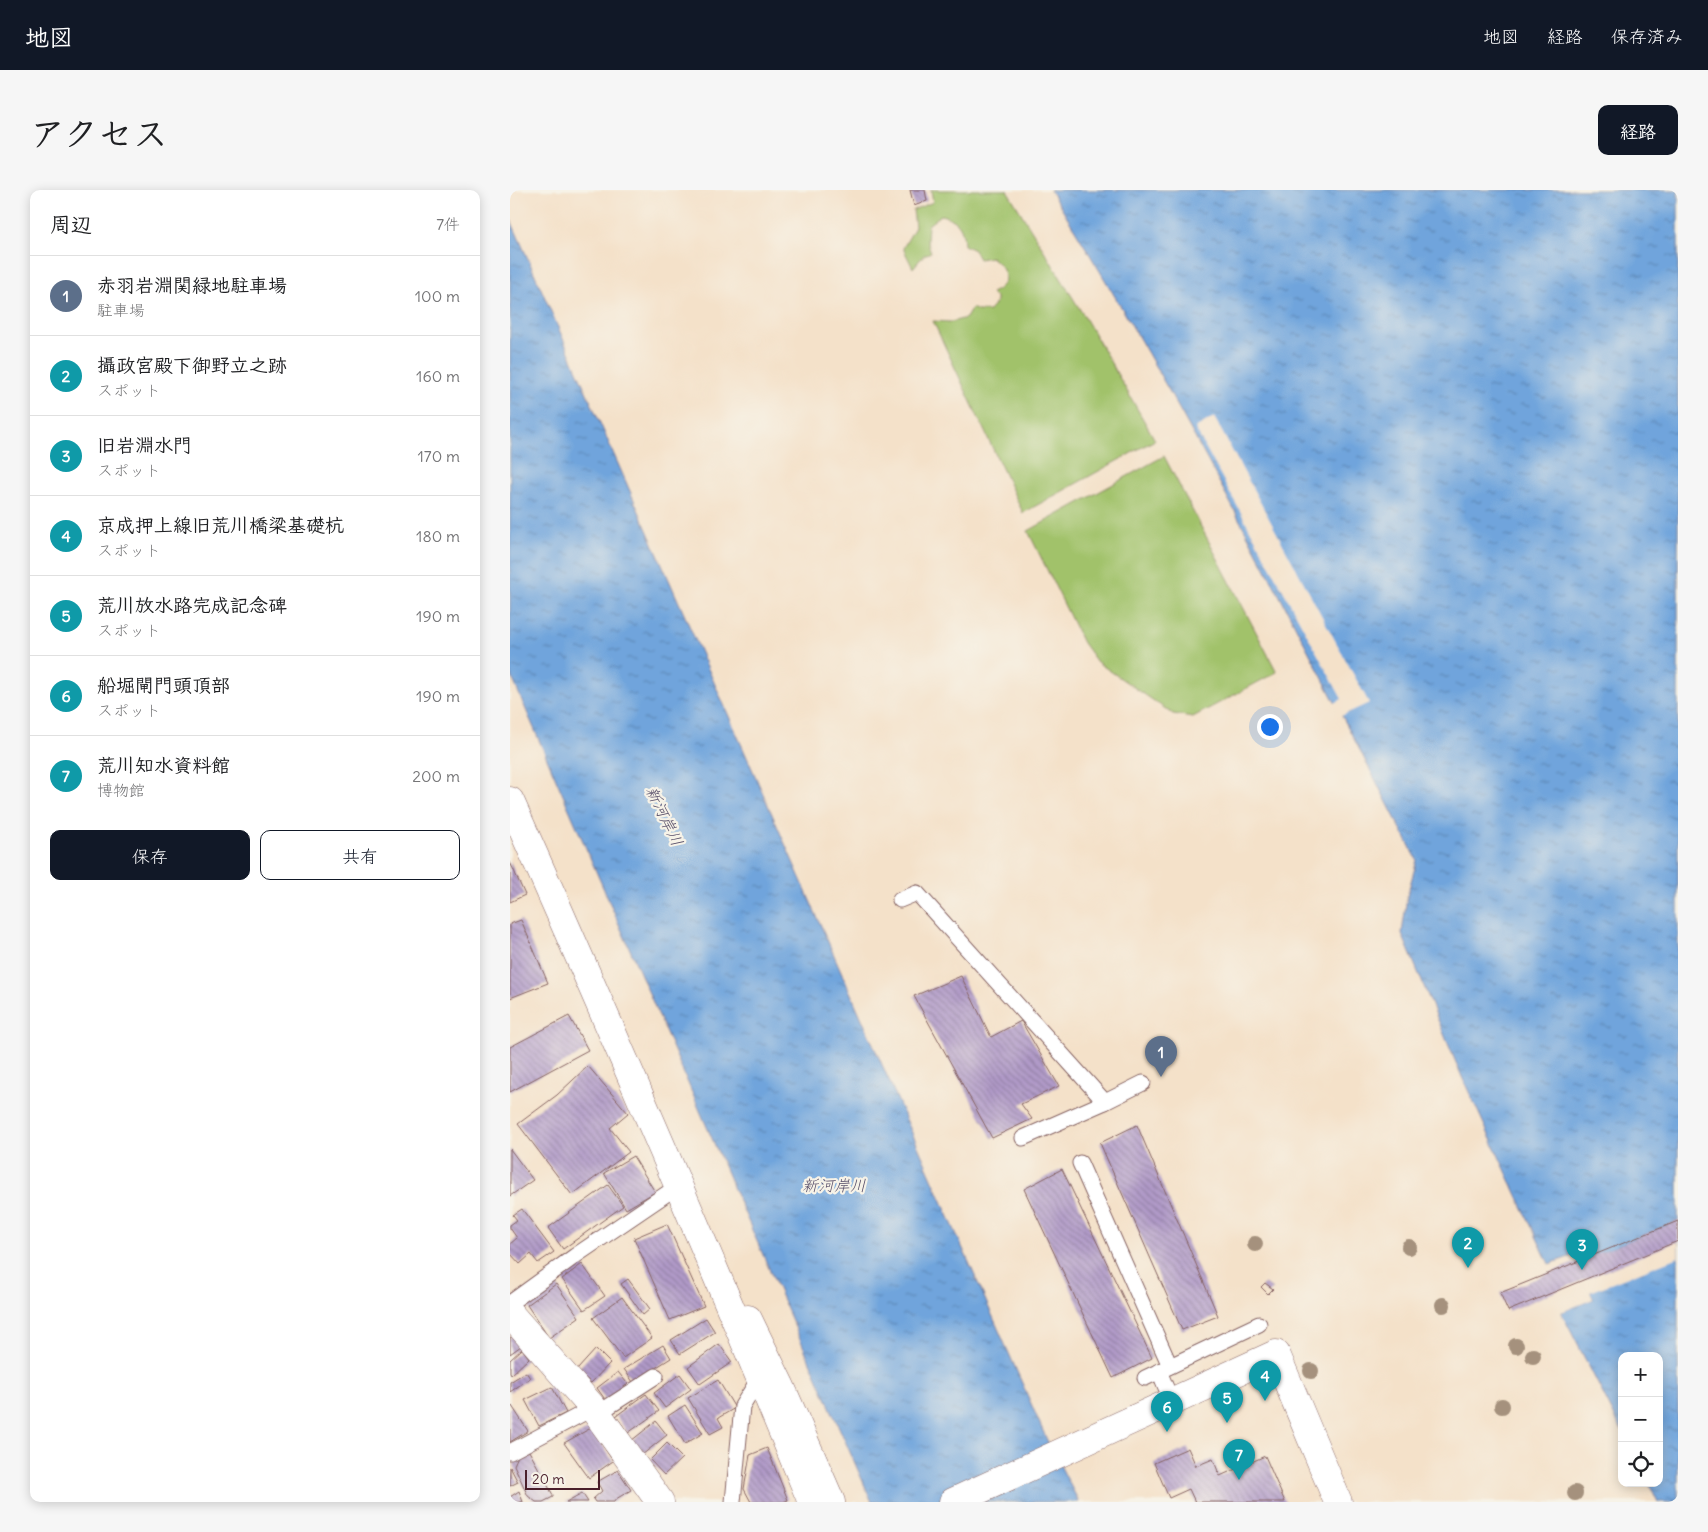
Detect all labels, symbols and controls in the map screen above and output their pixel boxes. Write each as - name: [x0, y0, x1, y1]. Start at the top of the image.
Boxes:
- text: 地図: [25, 22, 73, 52]
- text: 地図: [1483, 25, 1519, 48]
- text: 経路: [1547, 25, 1583, 48]
- text: 保存済み: [1611, 25, 1683, 48]
- button: 経路: [1598, 105, 1678, 155]
- text: アクセス: [30, 111, 168, 155]
- text: 周辺: [50, 211, 92, 238]
- text: 7件: [436, 214, 460, 234]
- text: 赤羽岩淵関緑地駐車場: [97, 273, 287, 297]
- text: 1: [63, 286, 69, 306]
- text: 100 m: [415, 286, 460, 306]
- text: 駐車場: [97, 300, 145, 320]
- text: 攝政宮殿下御野立之跡: [97, 353, 287, 377]
- text: 2: [62, 366, 70, 386]
- text: 160 m: [416, 366, 460, 386]
- text: スポット: [97, 380, 161, 400]
- text: 旧岩淵水門: [97, 433, 192, 457]
- text: 3: [61, 446, 71, 466]
- text: 170 m: [417, 446, 460, 466]
- text: スポット: [97, 460, 161, 480]
- text: 京成押上線旧荒川橋梁基礎杭: [97, 513, 344, 537]
- text: 4: [61, 526, 71, 546]
- text: 180 m: [416, 526, 460, 546]
- text: スポット: [97, 540, 161, 560]
- text: 荒川放水路完成記念碑: [97, 593, 287, 617]
- text: 5: [61, 606, 71, 626]
- text: 190 m: [416, 606, 460, 626]
- text: スポット: [97, 620, 161, 640]
- text: 船堀閘門頭頂部: [97, 673, 230, 697]
- text: 6: [61, 686, 71, 706]
- text: 190 m: [416, 686, 460, 706]
- text: スポット: [97, 700, 161, 720]
- your location: [1257, 714, 1283, 740]
- text: 荒川知水資料館: [97, 753, 230, 777]
- text: 7: [62, 766, 70, 786]
- text: 200 m: [412, 766, 460, 786]
- text: 博物館: [97, 780, 145, 800]
- water label: 新河岸川: [642, 783, 688, 849]
- button: 保存: [50, 830, 250, 880]
- button: 共有: [260, 830, 460, 880]
- pin: 1: [1145, 1036, 1177, 1077]
- water label: 新河岸川: [802, 1175, 866, 1195]
- pin: 2: [1452, 1227, 1484, 1268]
- pin: 3: [1566, 1229, 1598, 1270]
- map controls: [1618, 1352, 1663, 1487]
- button: +: [1618, 1352, 1663, 1397]
- pin: 4: [1249, 1360, 1281, 1401]
- pin: 5: [1211, 1382, 1243, 1423]
- pin: 6: [1151, 1391, 1183, 1432]
- button: −: [1618, 1397, 1663, 1442]
- pin: 7: [1223, 1439, 1255, 1480]
- button: locate: [1618, 1442, 1663, 1487]
- scale bar: [525, 1467, 600, 1490]
- text: 20 m: [532, 1470, 565, 1488]

